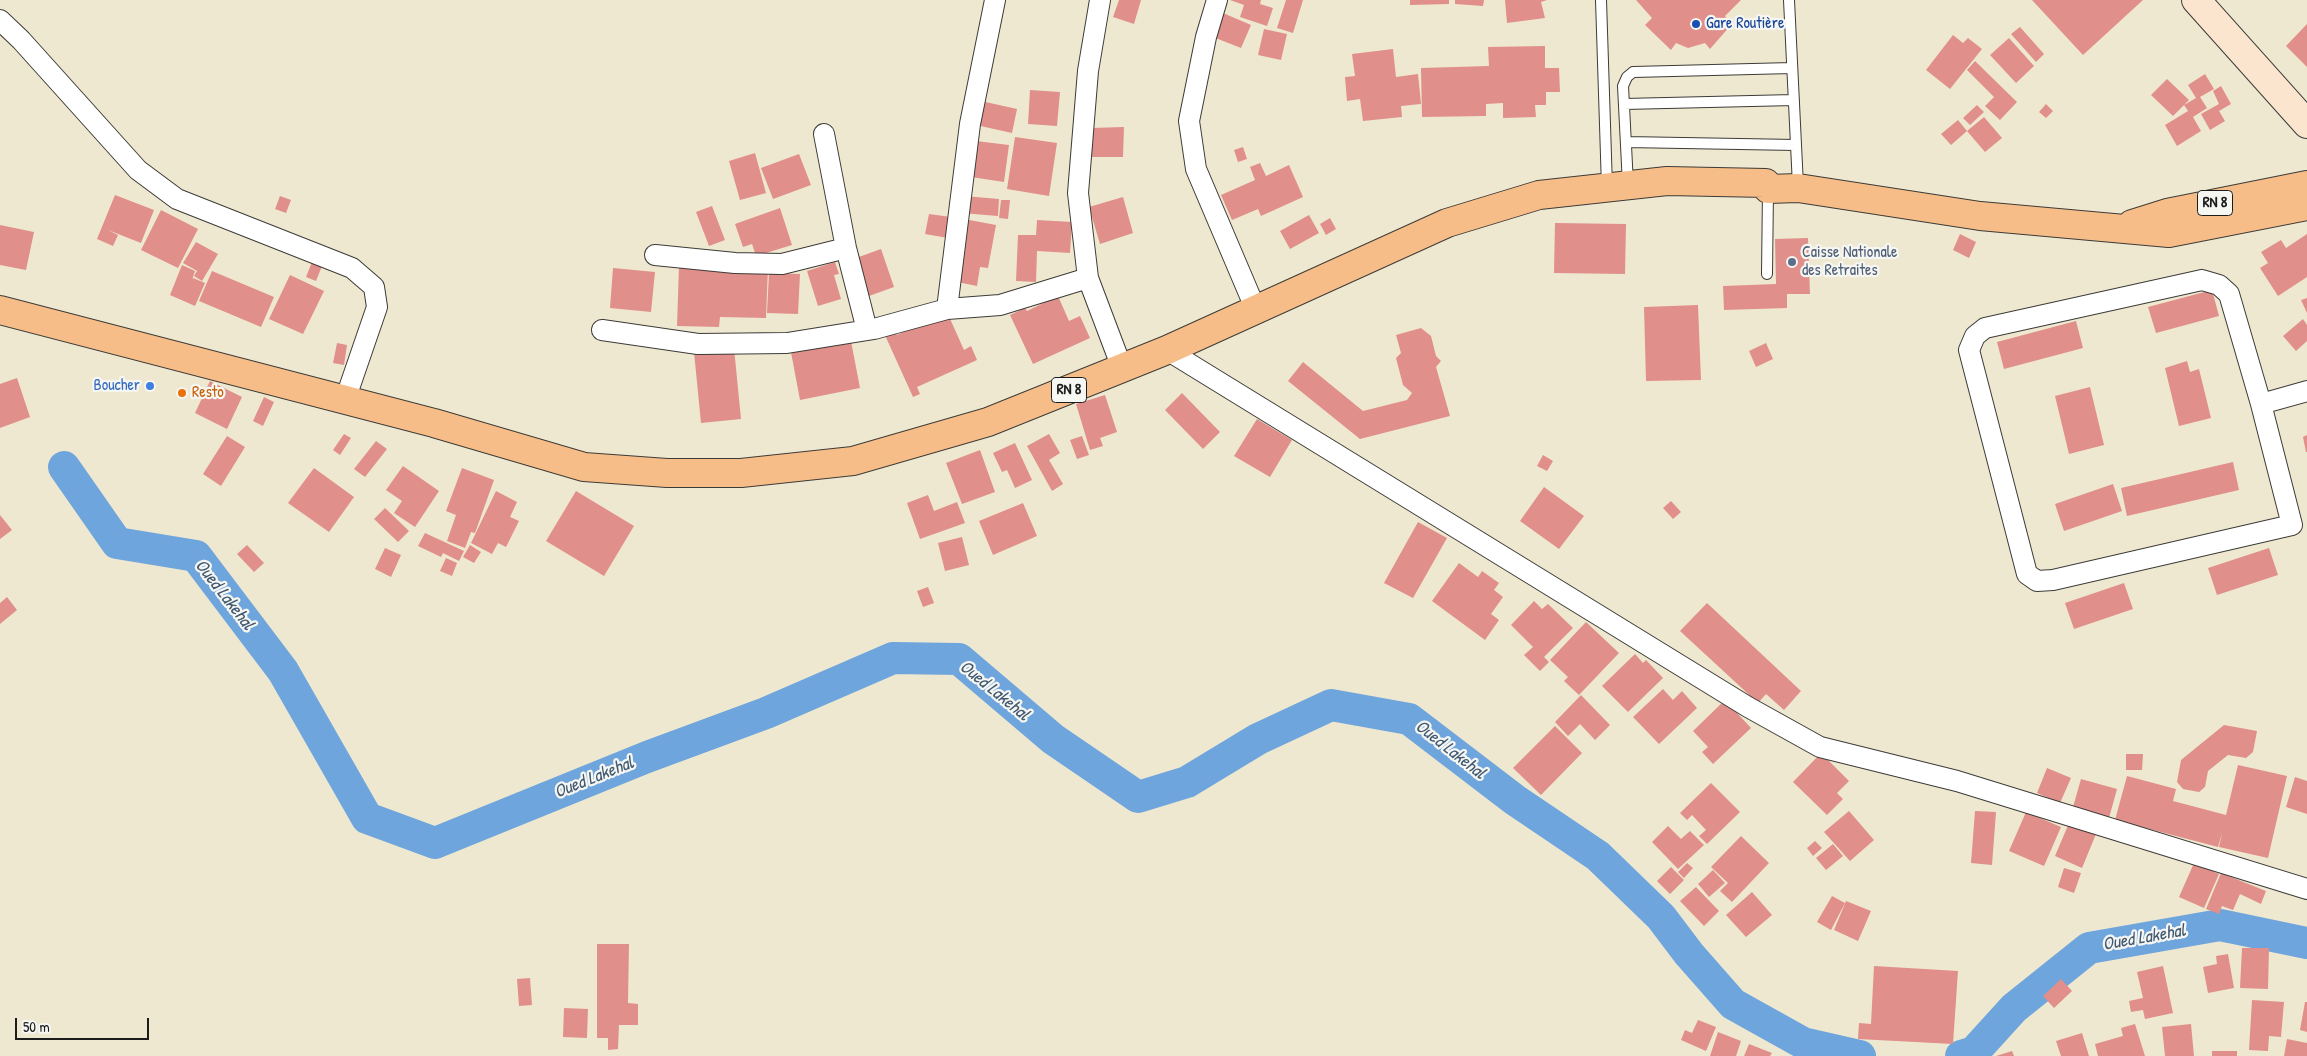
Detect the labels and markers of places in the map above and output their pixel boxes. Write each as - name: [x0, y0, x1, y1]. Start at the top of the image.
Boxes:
- place label: Gare Routière: [1706, 14, 1784, 34]
- marker: Gare Routière: [1690, 18, 1702, 30]
- place label: Caisse Nationale des Retraites: [1802, 243, 1897, 281]
- marker: Caisse Nationale des Retraites: [1786, 256, 1798, 268]
- place label: Boucher: [94, 376, 140, 396]
- marker: Boucher: [144, 380, 156, 392]
- place label: Resto: [192, 383, 224, 403]
- marker: Resto: [176, 387, 188, 399]

